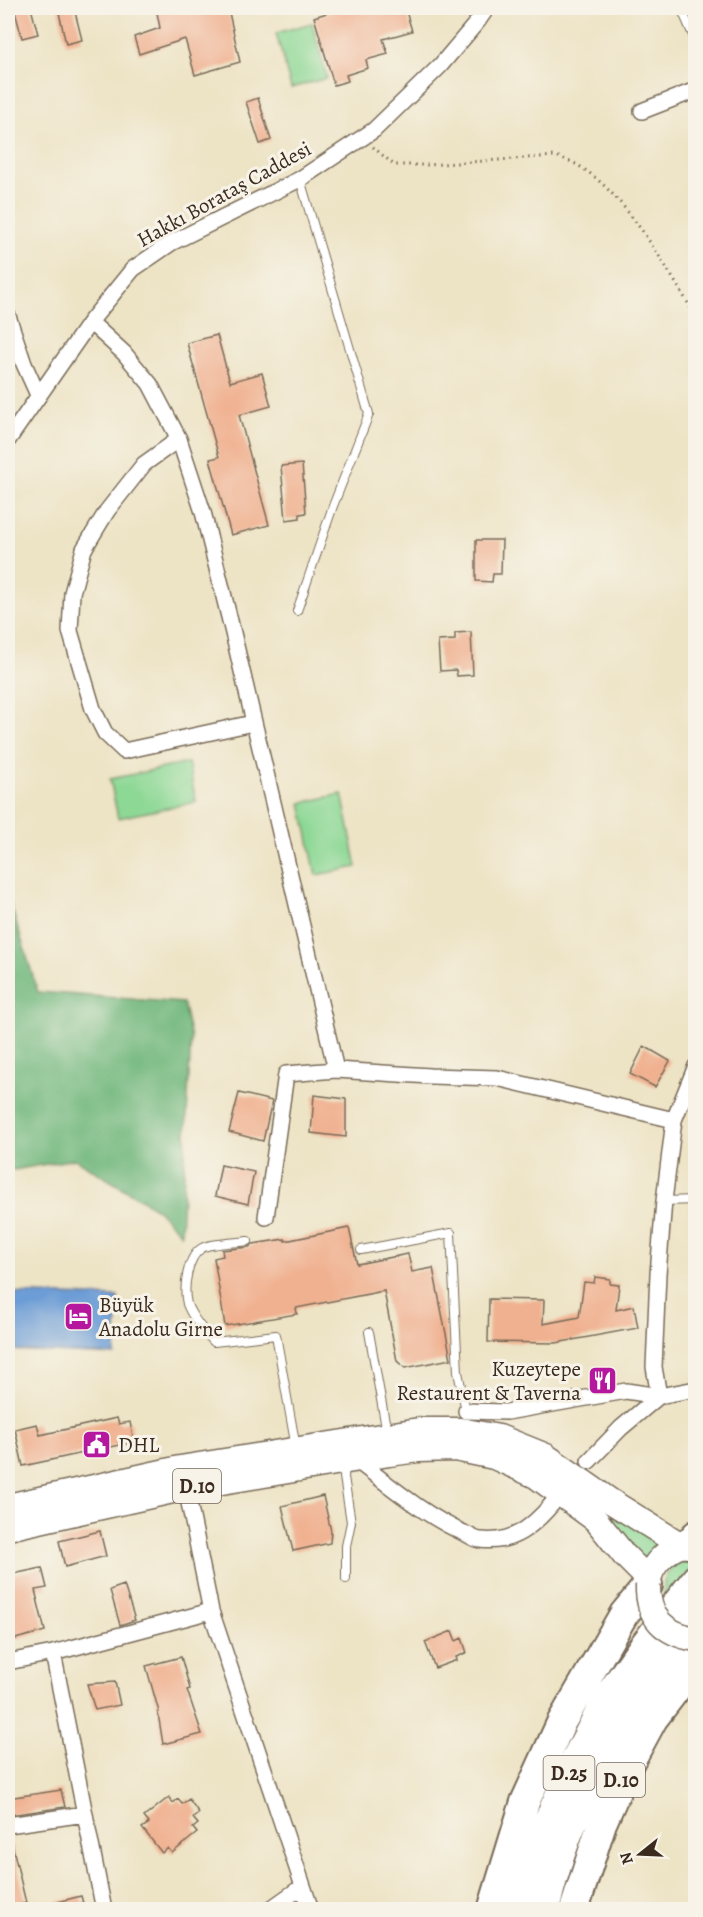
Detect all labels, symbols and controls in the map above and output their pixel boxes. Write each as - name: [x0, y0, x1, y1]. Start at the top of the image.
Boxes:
- street label: Hakkı Borataş Caddesi: [132, 134, 316, 254]
- place label: Büyük Anadolu Girne: [98, 1291, 223, 1343]
- hotel icon: Büyük Anadolu Girne: [62, 1301, 94, 1333]
- place label: Kuzeytepe Restaurent & Taverna: [397, 1355, 581, 1407]
- restaurant icon: Kuzeytepe Restaurent & Taverna: [586, 1365, 618, 1397]
- public building icon: DHL: [81, 1429, 113, 1461]
- place label: DHL: [118, 1431, 160, 1459]
- road number: D.10: [173, 1469, 221, 1503]
- road number: D.25: [544, 1756, 594, 1790]
- road number: D.10: [597, 1763, 645, 1797]
- north arrow: [610, 1824, 670, 1884]
- text: N: [614, 1849, 639, 1867]

